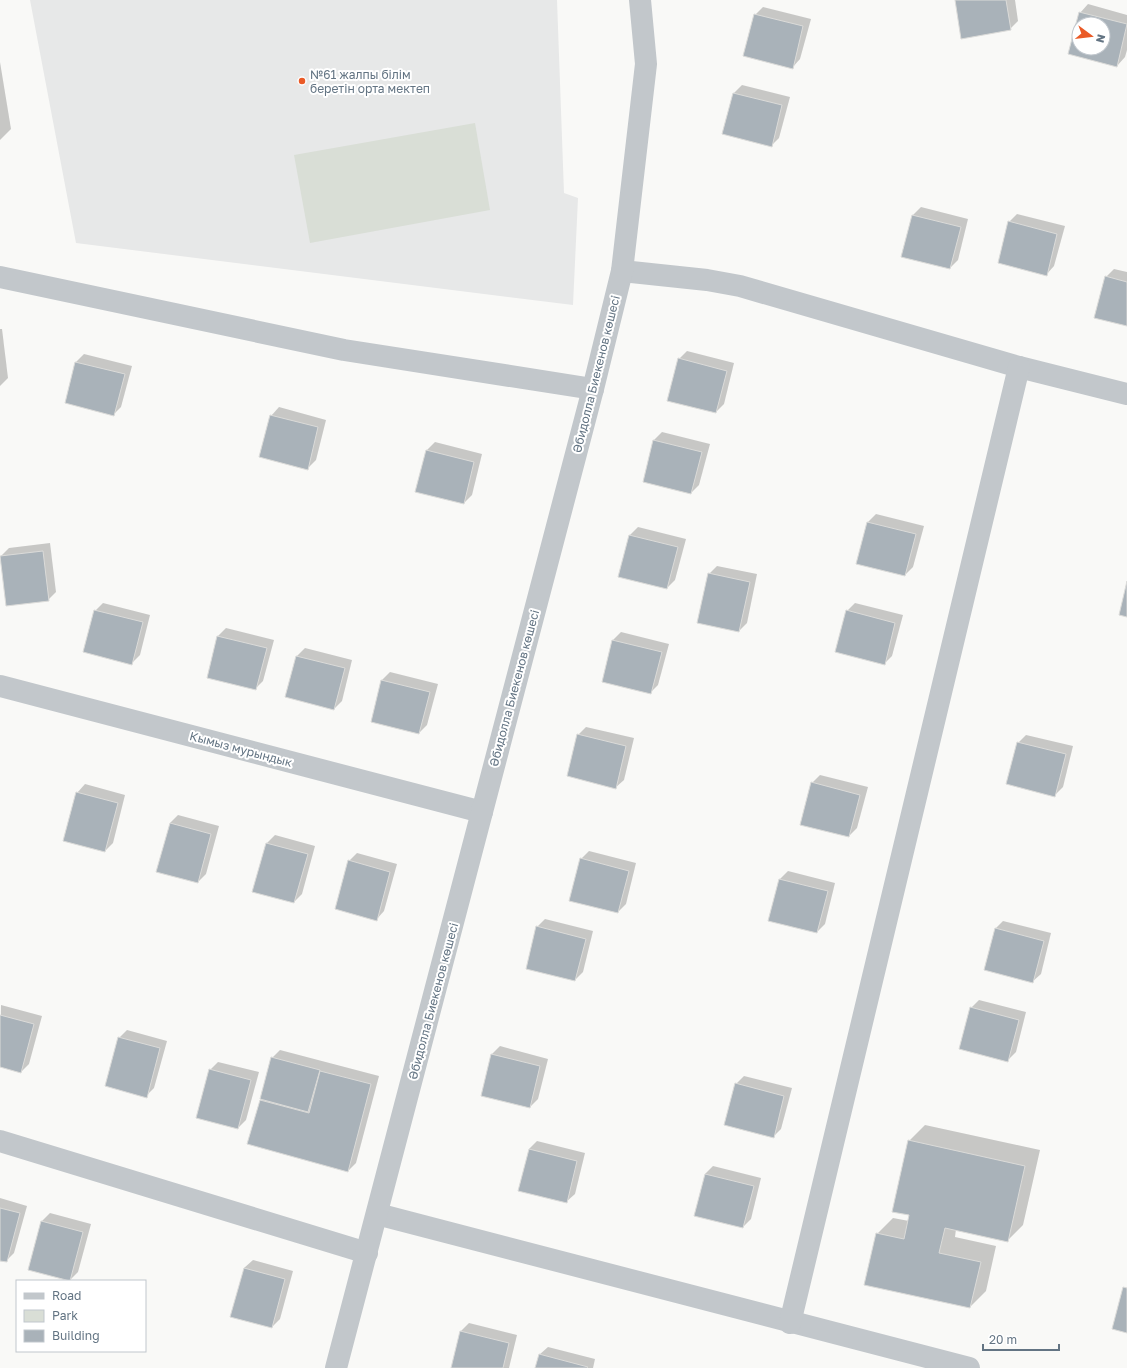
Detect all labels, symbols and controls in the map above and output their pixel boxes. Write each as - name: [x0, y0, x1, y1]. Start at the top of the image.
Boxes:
- north arrow: [1071, 16, 1111, 56]
- text: N: [1094, 33, 1109, 44]
- place label: №61 жалпы білім беретін орта мектеп: [310, 67, 430, 96]
- marker: №61 жалпы білім беретін орта мектеп: [297, 76, 307, 86]
- street label: Әбидолла Биекенов көшесі: [569, 294, 623, 454]
- street label: Әбидолла Биекенов көшесі: [486, 608, 542, 768]
- street label: Кымыз мурындык: [188, 728, 294, 770]
- street label: Әбидолла Биекенов көшесі: [405, 921, 461, 1081]
- legend: [16, 1280, 146, 1352]
- text: Road: [52, 1288, 81, 1303]
- text: Park: [52, 1308, 78, 1323]
- scale bar: [983, 1326, 1059, 1352]
- text: Building: [52, 1328, 100, 1343]
- text: 20 m: [989, 1332, 1017, 1347]

